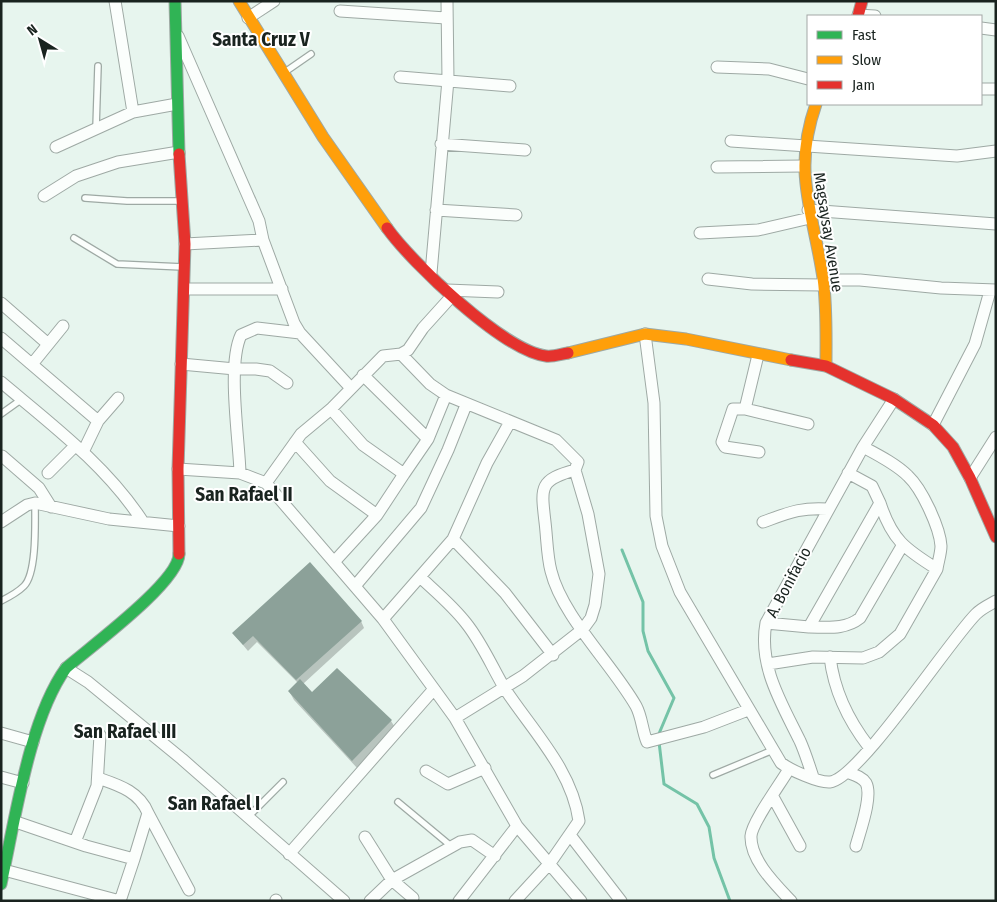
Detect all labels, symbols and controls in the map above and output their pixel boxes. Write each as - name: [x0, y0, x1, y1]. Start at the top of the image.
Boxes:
- north arrow: [15, 15, 65, 65]
- legend: [807, 15, 982, 105]
- text: N: [24, 21, 41, 39]
- text: Fast: [852, 26, 876, 44]
- district label: Santa Cruz V: [212, 28, 311, 51]
- text: Slow: [852, 51, 881, 69]
- text: Jam: [852, 76, 875, 94]
- street label: Magsaysay Avenue: [810, 171, 847, 293]
- district label: San Rafael II: [195, 483, 293, 506]
- street label: A. Bonifacio: [762, 544, 815, 621]
- district label: San Rafael III: [74, 720, 176, 743]
- district label: San Rafael I: [168, 792, 260, 815]

